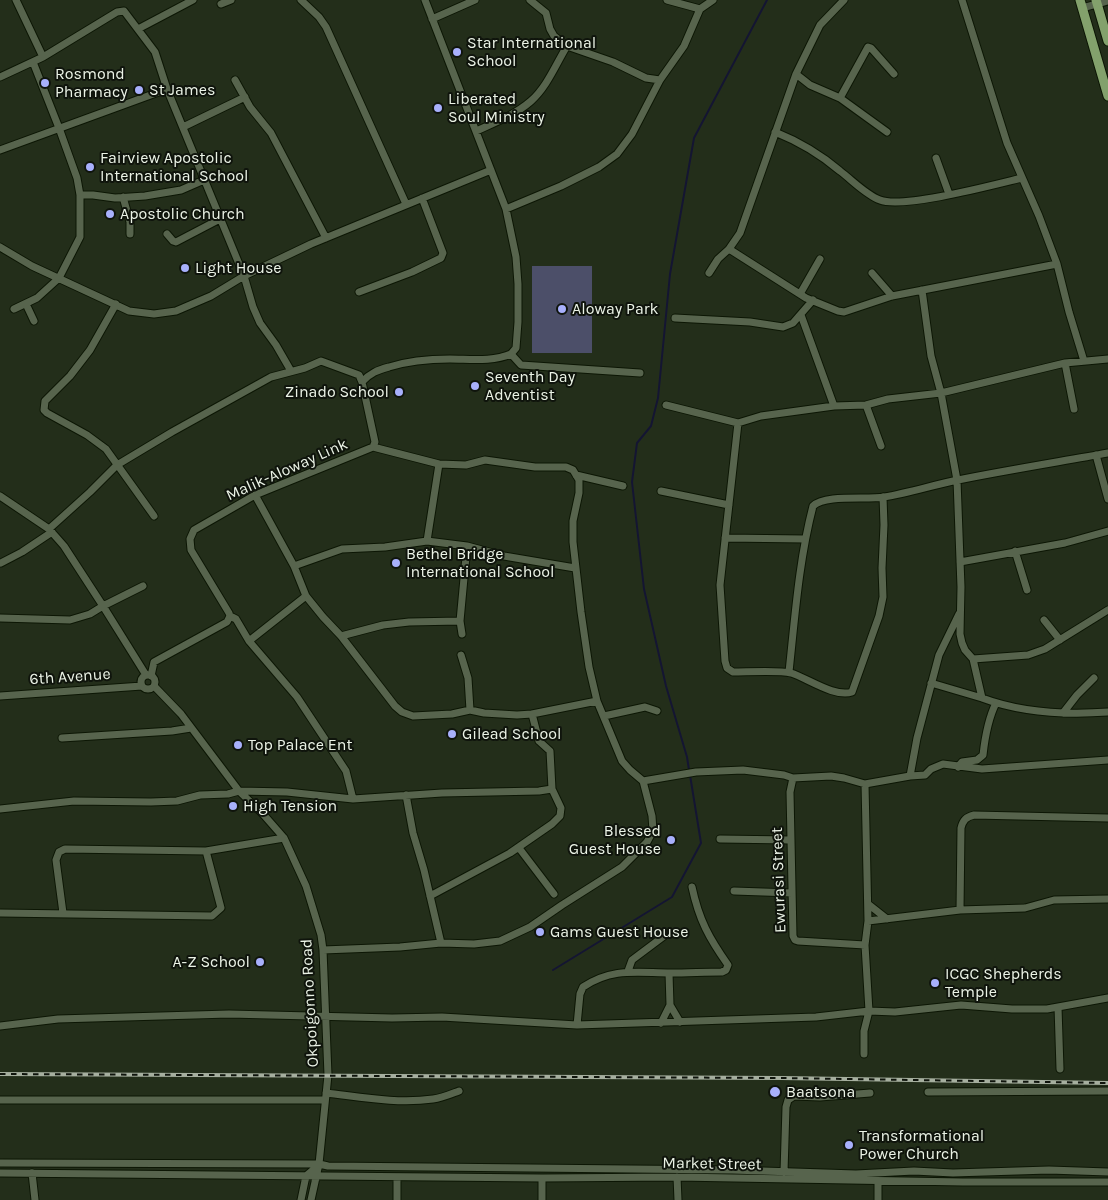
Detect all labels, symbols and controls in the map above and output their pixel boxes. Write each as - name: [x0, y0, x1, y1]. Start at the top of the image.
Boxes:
- place label: Star International School: [467, 33, 596, 71]
- marker: Star International School: [451, 46, 463, 58]
- place label: Rosmond Pharmacy: [55, 64, 128, 102]
- marker: Rosmond Pharmacy: [39, 77, 51, 89]
- place label: St James: [149, 80, 215, 100]
- marker: St James: [133, 84, 145, 96]
- place label: Liberated Soul Ministry: [448, 89, 545, 127]
- marker: Liberated Soul Ministry: [432, 102, 444, 114]
- place label: Fairview Apostolic International School: [100, 148, 248, 186]
- marker: Fairview Apostolic International School: [84, 161, 96, 173]
- place label: Apostolic Church: [120, 204, 245, 224]
- marker: Apostolic Church: [104, 208, 116, 220]
- place label: Light House: [195, 258, 282, 278]
- marker: Light House: [179, 262, 191, 274]
- place label: Aloway Park: [572, 299, 659, 319]
- marker: Aloway Park: [556, 303, 568, 315]
- place label: Seventh Day Adventist: [485, 367, 575, 405]
- marker: Seventh Day Adventist: [469, 380, 481, 392]
- place label: Zinado School: [285, 382, 389, 402]
- marker: Zinado School: [393, 386, 405, 398]
- street label: Malik-Aloway Link: [223, 435, 351, 505]
- place label: Bethel Bridge International School: [406, 544, 554, 582]
- marker: Bethel Bridge International School: [390, 557, 402, 569]
- street label: 6th Avenue: [29, 665, 111, 689]
- place label: Gilead School: [462, 724, 561, 744]
- marker: Gilead School: [446, 728, 458, 740]
- place label: Top Palace Ent: [248, 735, 353, 755]
- marker: Top Palace Ent: [232, 739, 244, 751]
- place label: High Tension: [243, 796, 337, 816]
- marker: High Tension: [227, 800, 239, 812]
- place label: Blessed Guest House: [569, 821, 661, 859]
- street label: Ewurasi Street: [768, 827, 790, 933]
- marker: Blessed Guest House: [665, 834, 677, 846]
- place label: Gams Guest House: [550, 922, 688, 942]
- marker: Gams Guest House: [534, 926, 546, 938]
- street label: Okpoigonno Road: [297, 938, 323, 1068]
- place label: A-Z School: [172, 952, 250, 972]
- marker: A-Z School: [254, 956, 266, 968]
- place label: ICGC Shepherds Temple: [945, 964, 1062, 1002]
- marker: ICGC Shepherds Temple: [929, 977, 941, 989]
- place label: Baatsona: [786, 1082, 855, 1102]
- marker: Baatsona: [768, 1085, 782, 1099]
- place label: Transformational Power Church: [859, 1126, 984, 1164]
- marker: Transformational Power Church: [843, 1139, 855, 1151]
- street label: Market Street: [662, 1154, 762, 1174]

